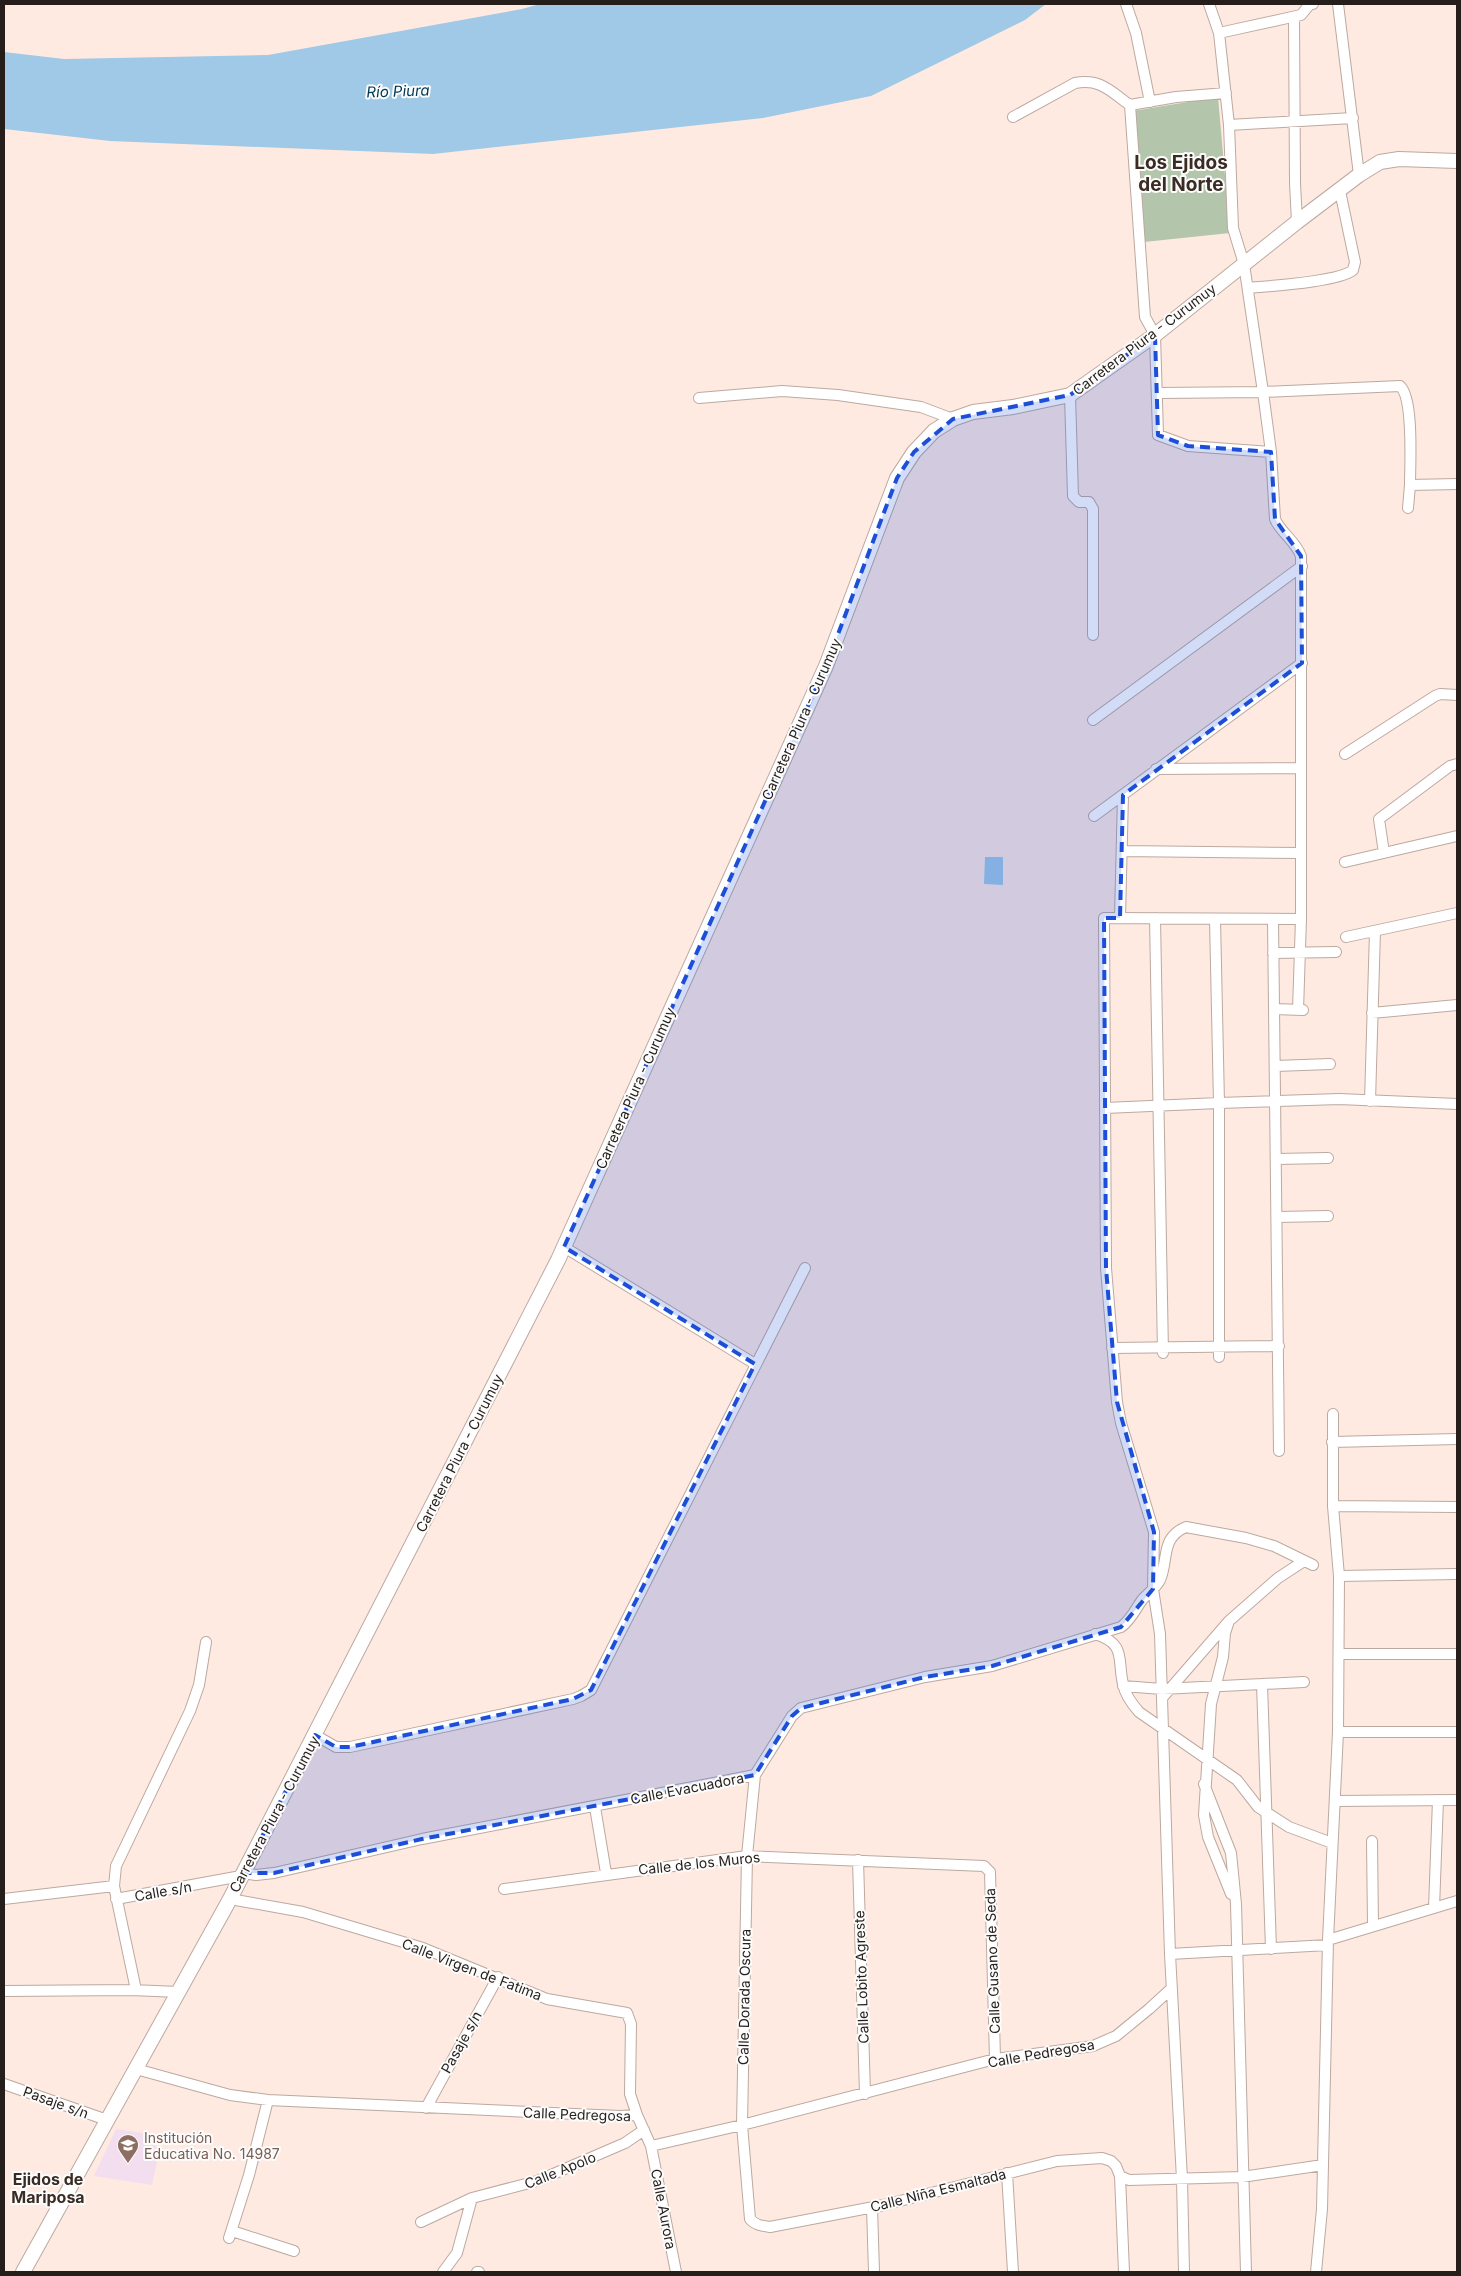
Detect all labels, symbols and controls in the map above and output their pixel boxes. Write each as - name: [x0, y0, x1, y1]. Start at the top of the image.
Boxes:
- water label: Río Piura: [366, 80, 430, 102]
- district label: Los Ejidos del Norte: [1134, 151, 1228, 196]
- street label: Carretera Piura - Curumuy: [1069, 279, 1219, 398]
- street label: Carretera Piura - Curumuy: [758, 636, 844, 802]
- street label: Carretera Piura - Curumuy: [592, 1005, 678, 1171]
- street label: Carretera Piura - Curumuy: [412, 1371, 506, 1535]
- street label: Carretera Piura - Curumuy: [225, 1733, 323, 1895]
- street label: Calle Evacuadora: [629, 1769, 745, 1807]
- street label: Calle de los Muros: [637, 1848, 761, 1878]
- street label: Calle s/n: [133, 1878, 193, 1904]
- street label: Calle Gusano de Seda: [981, 1888, 1003, 2034]
- street label: Calle Lobito Agreste: [850, 1910, 872, 2044]
- street label: Calle Dorada Oscura: [734, 1929, 754, 2065]
- street label: Calle Virgen de Fatima: [400, 1934, 544, 2004]
- street label: Pasaje s/n: [437, 2008, 485, 2076]
- street label: Calle Pedregosa: [986, 2035, 1096, 2071]
- street label: Pasaje s/n: [21, 2082, 91, 2122]
- street label: Calle Pedregosa: [523, 2104, 631, 2124]
- place label: Institución Educativa No. 14987: [144, 2129, 280, 2162]
- school or university icon: Institución Educativa No. 14987: [116, 2133, 140, 2164]
- street label: Calle Apolo: [522, 2148, 598, 2192]
- street label: Calle Niña Esmaltada: [868, 2165, 1008, 2215]
- street label: Calle Aurora: [648, 2167, 680, 2251]
- district label: Ejidos de Mariposa: [11, 2169, 85, 2207]

